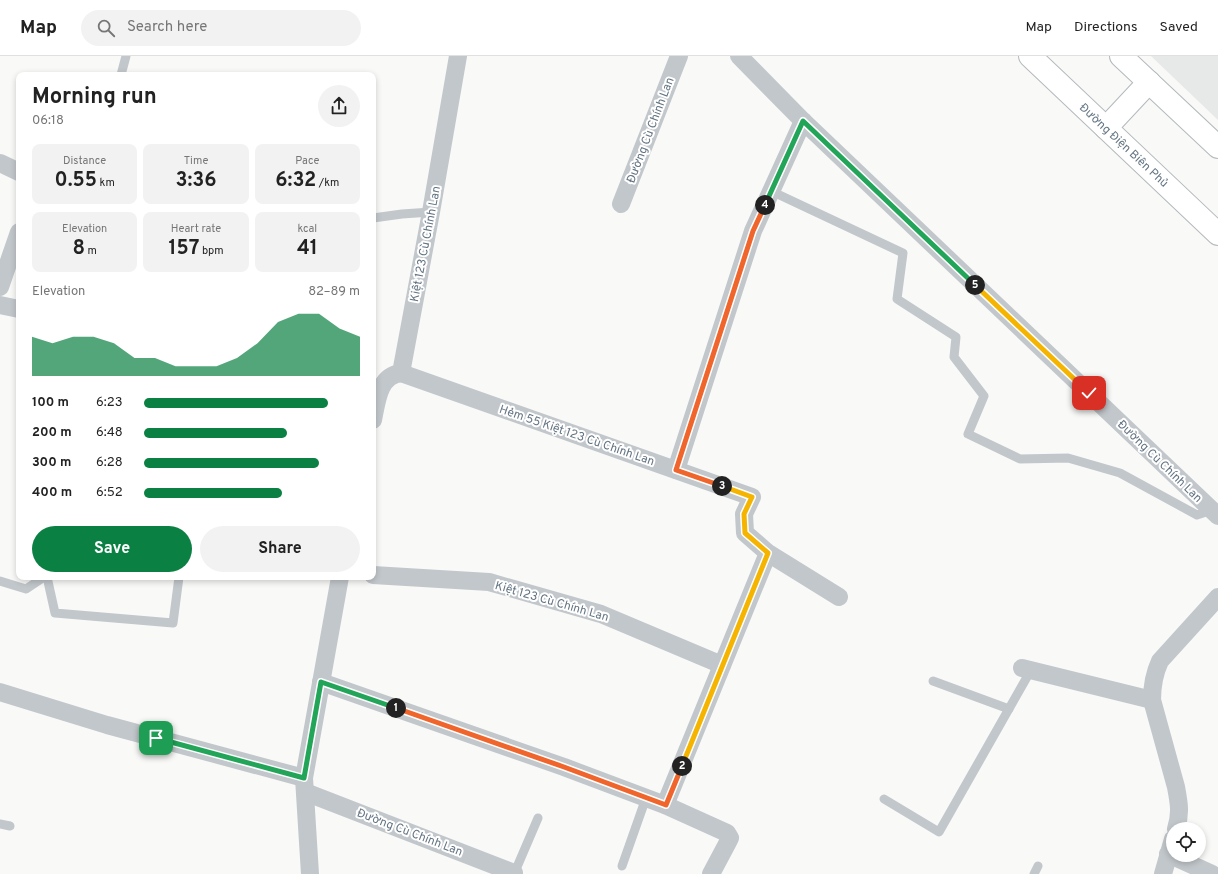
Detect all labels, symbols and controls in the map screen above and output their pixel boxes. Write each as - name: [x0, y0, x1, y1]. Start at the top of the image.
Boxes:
- search box: [81, 10, 361, 46]
- text: Map: [20, 16, 57, 40]
- icon: search: [95, 17, 117, 39]
- text: Search here: [127, 18, 207, 37]
- text: Map: [1026, 19, 1052, 36]
- text: Directions: [1074, 19, 1138, 36]
- text: Saved: [1160, 19, 1198, 36]
- street label: Đường Cù Chính Lan: [623, 75, 679, 186]
- text: Morning run: [32, 84, 157, 111]
- button: share: [318, 85, 360, 127]
- street label: Đường Điện Biên Phủ: [1075, 100, 1171, 191]
- text: 06:18: [32, 113, 64, 129]
- text: Distance: [63, 154, 106, 168]
- text: Time: [184, 154, 208, 168]
- text: Pace: [295, 154, 319, 168]
- text: 0.55: [55, 168, 97, 194]
- text: 3:36: [175, 168, 217, 194]
- text: 6:32: [275, 168, 316, 194]
- text: km: [97, 176, 115, 190]
- text: /km: [316, 176, 339, 190]
- street label: Kiệt 123 Cù Chính Lan: [407, 185, 445, 303]
- pin: 4: [755, 195, 775, 215]
- text: 4: [761, 198, 769, 212]
- text: Elevation: [62, 222, 107, 236]
- text: Heart rate: [171, 222, 221, 236]
- text: kcal: [298, 222, 317, 236]
- text: 8: [72, 236, 85, 262]
- text: 157: [168, 236, 199, 262]
- text: 41: [297, 236, 318, 262]
- text: m: [85, 244, 97, 258]
- text: bpm: [199, 244, 224, 258]
- pin: 5: [965, 275, 985, 295]
- text: 5: [972, 278, 978, 292]
- text: Elevation: [32, 284, 85, 300]
- text: 82–89 m: [308, 284, 360, 300]
- pin: [1072, 376, 1106, 410]
- icon: check: [1078, 382, 1100, 404]
- text: 100 m: [32, 395, 69, 411]
- text: 6:23: [96, 395, 122, 411]
- street label: Hẻm 55 Kiệt 123 Cù Chính Lan: [497, 402, 657, 470]
- street label: Đường Cù Chính Lan: [1113, 417, 1205, 506]
- text: 200 m: [32, 425, 72, 441]
- text: 6:48: [96, 425, 123, 441]
- text: 300 m: [32, 455, 71, 471]
- text: 6:28: [96, 455, 123, 471]
- pin: 3: [712, 476, 732, 496]
- text: 3: [719, 479, 725, 493]
- text: 400 m: [32, 485, 72, 501]
- text: 6:52: [96, 485, 123, 501]
- button: Save: [32, 526, 192, 572]
- button: Share: [200, 526, 360, 572]
- street label: Kiệt 123 Cù Chính Lan: [493, 578, 611, 626]
- pin: 1: [386, 698, 406, 718]
- text: 1: [394, 701, 398, 715]
- pin: [139, 721, 173, 755]
- icon: arrive: [145, 727, 167, 749]
- pin: 2: [672, 756, 692, 776]
- text: 2: [679, 759, 685, 773]
- street label: Đường Cù Chính Lan: [354, 805, 465, 861]
- map controls: [1166, 822, 1206, 862]
- button: locate: [1166, 822, 1206, 862]

